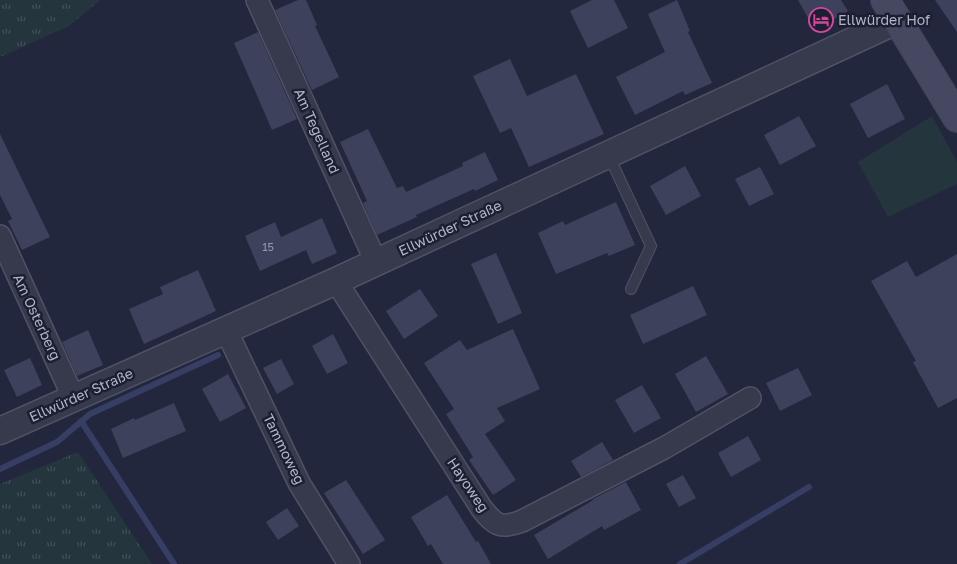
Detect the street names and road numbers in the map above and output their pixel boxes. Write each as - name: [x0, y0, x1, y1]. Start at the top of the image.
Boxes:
- street label: Am Tegelland: [291, 85, 344, 176]
- street label: Ellwürder Straße: [395, 196, 504, 259]
- street label: Am Osterberg: [10, 271, 65, 362]
- street label: Ellwürder Straße: [26, 364, 135, 425]
- street label: Tammoweg: [260, 411, 309, 487]
- street label: Hayoweg: [444, 454, 493, 515]

